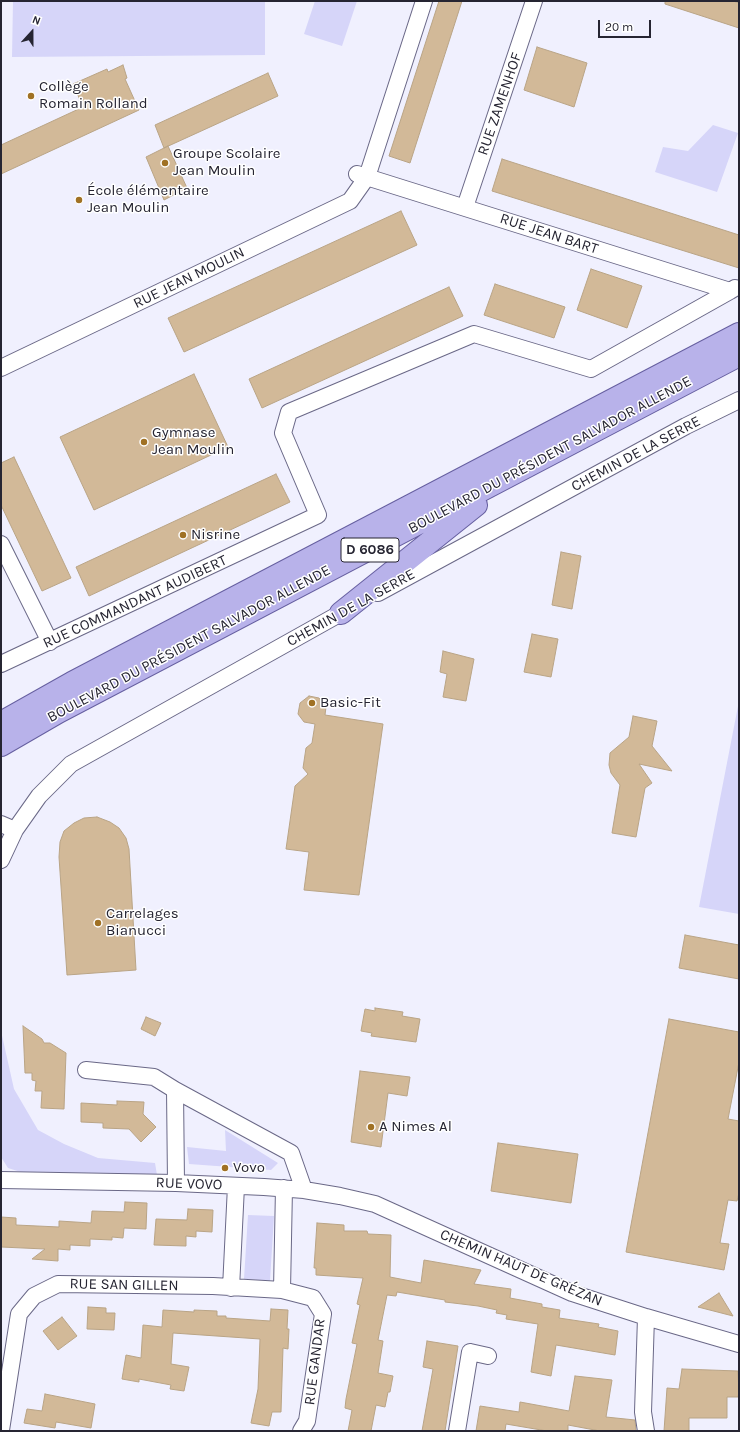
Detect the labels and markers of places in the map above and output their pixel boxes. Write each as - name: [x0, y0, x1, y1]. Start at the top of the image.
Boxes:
- place label: Collège Romain Rolland: [39, 78, 148, 113]
- marker: Collège Romain Rolland: [26, 91, 36, 101]
- place label: Groupe Scolaire Jean Moulin: [173, 145, 280, 180]
- marker: Groupe Scolaire Jean Moulin: [160, 158, 170, 168]
- place label: École élémentaire Jean Moulin: [87, 182, 209, 217]
- marker: École élémentaire Jean Moulin: [74, 195, 84, 205]
- place label: Gymnase Jean Moulin: [152, 424, 234, 459]
- marker: Gymnase Jean Moulin: [139, 437, 149, 447]
- place label: Nisrine: [191, 526, 240, 544]
- marker: Nisrine: [178, 530, 188, 540]
- place label: Basic-Fit: [320, 694, 381, 712]
- marker: Basic-Fit: [307, 698, 317, 708]
- place label: Carrelages Bianucci: [106, 905, 179, 940]
- marker: Carrelages Bianucci: [93, 918, 103, 928]
- place label: A Nimes Al: [379, 1118, 452, 1136]
- marker: A Nimes Al: [366, 1122, 376, 1132]
- place label: Vovo: [233, 1159, 265, 1177]
- marker: Vovo: [220, 1163, 230, 1173]

